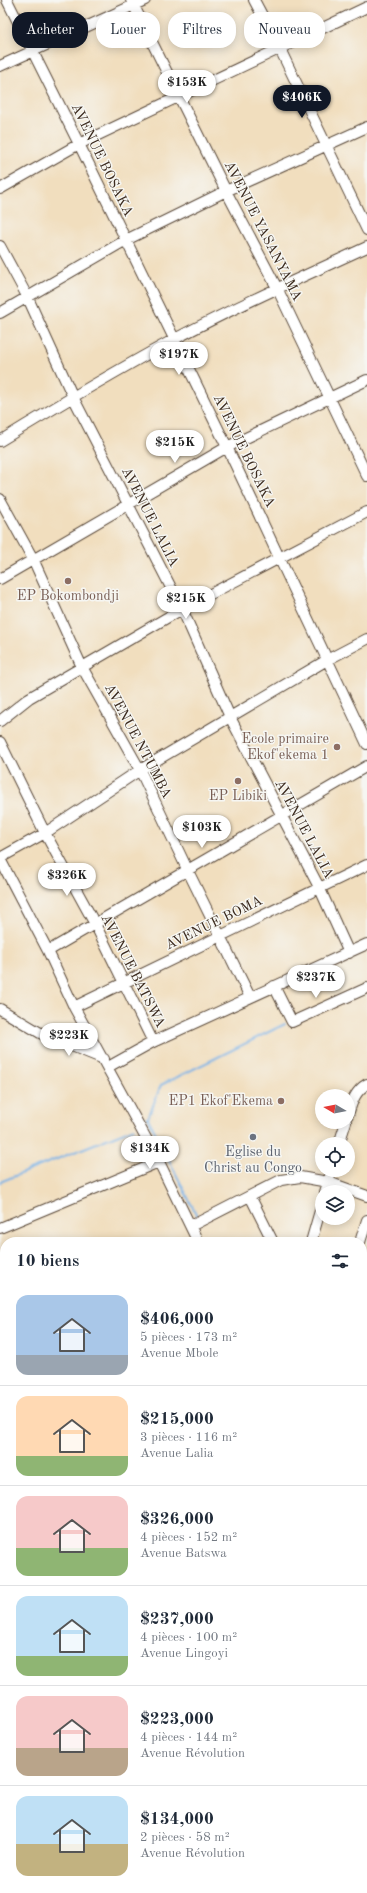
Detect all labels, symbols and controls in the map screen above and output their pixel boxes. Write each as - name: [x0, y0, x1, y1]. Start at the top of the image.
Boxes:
- chip: Acheter: [12, 12, 88, 48]
- chip: Louer: [96, 12, 160, 48]
- chip: Filtres: [168, 12, 236, 48]
- chip: Nouveau: [244, 12, 325, 48]
- pin: $153K: [159, 70, 215, 104]
- text: $153K: [167, 76, 207, 89]
- pin: $406K: [274, 85, 330, 119]
- text: $406K: [282, 91, 322, 104]
- street label: AVENUE BOSAKA: [69, 101, 136, 219]
- street label: AVENUE YASANYAMA: [222, 159, 305, 304]
- pin: $197K: [151, 342, 207, 376]
- text: $197K: [159, 348, 199, 361]
- street label: AVENUE BOSAKA: [211, 392, 278, 510]
- pin: $215K: [147, 430, 203, 464]
- text: $215K: [155, 436, 195, 449]
- street label: AVENUE LALIA: [119, 465, 181, 569]
- marker: EP Bokombondji: [63, 576, 73, 586]
- pin: $215K: [158, 586, 214, 620]
- place label: EP Bokombondji: [17, 589, 119, 603]
- text: $215K: [166, 592, 206, 605]
- street label: AVENUE NTUMBA: [102, 681, 174, 801]
- place label: Ecole primaire Ekof'ekema 1: [241, 732, 329, 762]
- marker: Ecole primaire Ekof'ekema 1: [332, 742, 342, 752]
- marker: EP Libiki: [233, 776, 243, 786]
- street label: AVENUE LALIA: [272, 777, 336, 881]
- place label: EP Libiki: [209, 789, 267, 803]
- pin: $103K: [174, 815, 230, 849]
- text: $103K: [182, 821, 222, 834]
- pin: $326K: [39, 863, 95, 897]
- text: $326K: [47, 869, 87, 882]
- street label: AVENUE BOMA: [163, 893, 265, 953]
- street label: AVENUE BATSWA: [98, 912, 168, 1030]
- pin: $237K: [288, 965, 344, 999]
- text: $237K: [296, 971, 336, 984]
- pin: $223K: [41, 1023, 97, 1057]
- text: $223K: [49, 1029, 89, 1042]
- north arrow: [315, 1089, 355, 1129]
- map controls: [315, 1089, 355, 1225]
- place label: EP1 Ekof'Ekema: [169, 1094, 273, 1108]
- marker: EP1 Ekof'Ekema: [276, 1096, 286, 1106]
- marker: Eglise du Christ au Congo: [248, 1132, 258, 1142]
- pin: $134K: [122, 1136, 178, 1170]
- button: locate: [315, 1137, 355, 1177]
- text: $134K: [130, 1142, 170, 1155]
- place label: Eglise du Christ au Congo: [204, 1145, 302, 1175]
- button: layers: [315, 1185, 355, 1225]
- icon: filters: [329, 1250, 351, 1272]
- text: 10 biens: [16, 1253, 79, 1270]
- icon: home: [48, 1311, 96, 1359]
- text: $406,000: [140, 1311, 214, 1328]
- text: 5 pièces · 173 m²: [140, 1331, 237, 1344]
- text: Avenue Mbole: [140, 1347, 218, 1360]
- text: $215,000: [140, 1411, 214, 1428]
- icon: home: [48, 1412, 96, 1460]
- text: 3 pièces · 116 m²: [140, 1431, 237, 1444]
- text: Avenue Lalia: [140, 1447, 214, 1460]
- text: $326,000: [140, 1511, 214, 1528]
- icon: home: [48, 1512, 96, 1560]
- text: 4 pièces · 152 m²: [140, 1531, 237, 1544]
- text: Avenue Batswa: [140, 1547, 227, 1560]
- text: $237,000: [140, 1611, 214, 1628]
- icon: home: [48, 1612, 96, 1660]
- text: 4 pièces · 100 m²: [140, 1631, 237, 1644]
- text: Avenue Lingoyi: [140, 1647, 228, 1660]
- text: $223,000: [140, 1711, 214, 1728]
- icon: home: [48, 1712, 96, 1760]
- text: 4 pièces · 144 m²: [140, 1731, 237, 1744]
- text: Avenue Révolution: [140, 1747, 245, 1760]
- text: $134,000: [140, 1811, 214, 1828]
- icon: home: [48, 1812, 96, 1860]
- text: 2 pièces · 58 m²: [140, 1831, 230, 1844]
- text: Avenue Révolution: [140, 1847, 245, 1860]

